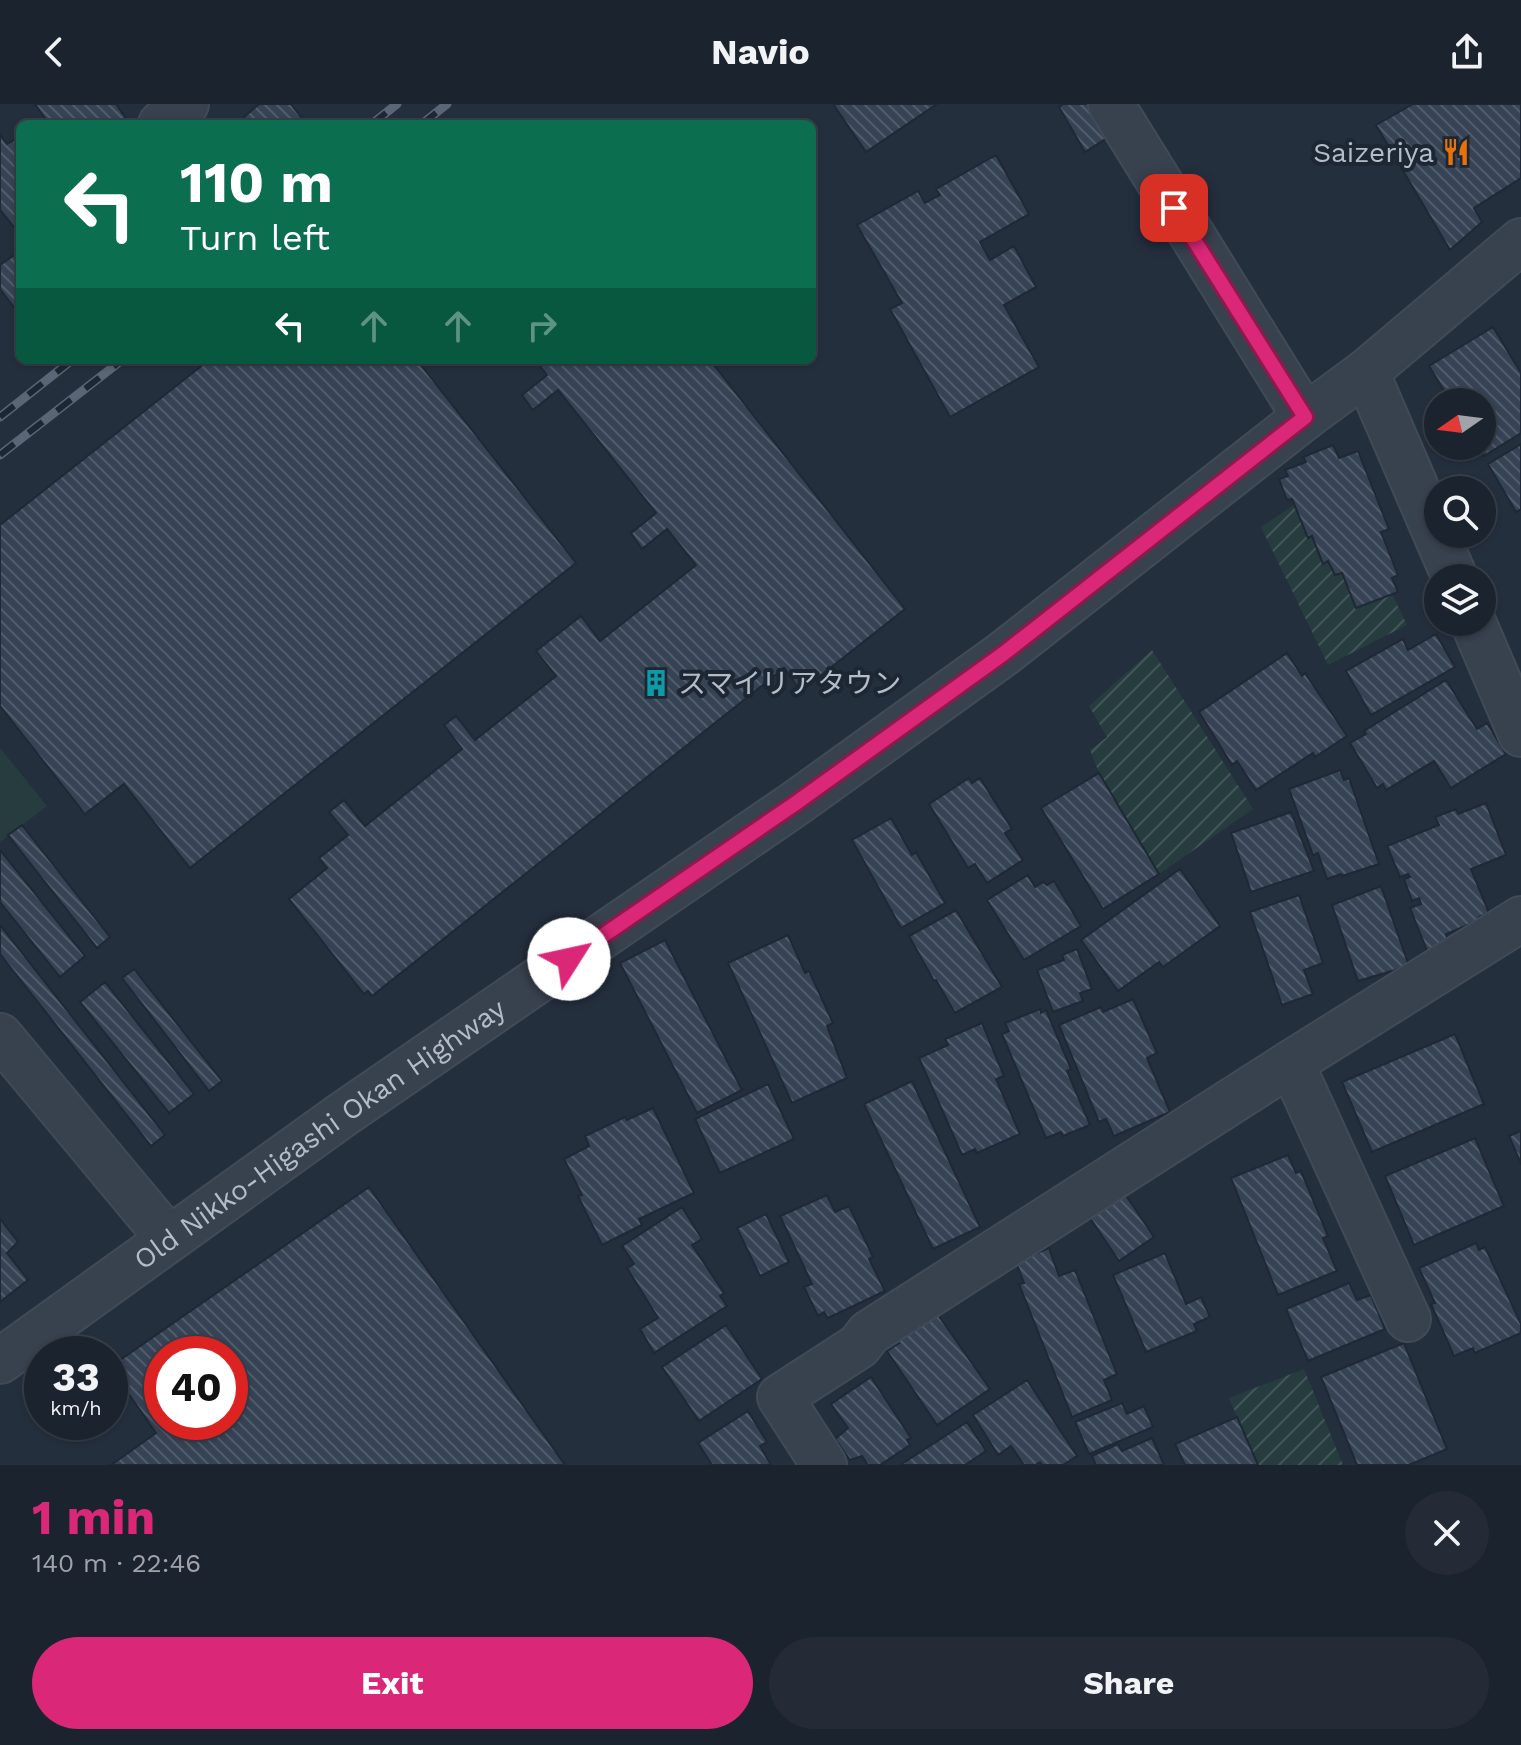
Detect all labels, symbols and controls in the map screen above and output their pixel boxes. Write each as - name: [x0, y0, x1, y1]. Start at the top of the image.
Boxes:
- icon: back: [32, 30, 76, 74]
- icon: share: [1445, 30, 1489, 74]
- text: Navio: [711, 31, 810, 73]
- place label: Saizeriya: [1313, 136, 1434, 169]
- restaurant icon: Saizeriya: [1441, 137, 1471, 167]
- text: 110 m: [180, 150, 333, 216]
- icon: left: [48, 152, 152, 256]
- pin: [1140, 174, 1208, 242]
- icon: arrive: [1152, 186, 1196, 230]
- text: Turn left: [180, 217, 330, 259]
- icon: left: [268, 304, 312, 348]
- icon: ahead: [352, 304, 396, 348]
- icon: ahead: [436, 304, 480, 348]
- icon: right: [520, 304, 564, 348]
- north arrow: [1424, 388, 1496, 460]
- map controls: [1424, 388, 1496, 636]
- button: search: [1424, 476, 1496, 548]
- button: layers: [1424, 564, 1496, 636]
- place label: スマイリアタウン: [678, 667, 901, 700]
- building icon: スマイリアタウン: [641, 668, 671, 698]
- position arrow: [527, 917, 611, 1001]
- street label: Old Nikko-Higashi Okan Highway: [128, 992, 512, 1276]
- speed limit sign: 40: [144, 1336, 248, 1440]
- text: 33: [52, 1354, 100, 1401]
- text: km/h: [50, 1396, 102, 1420]
- text: 1 min: [32, 1489, 155, 1546]
- button: close: [1405, 1491, 1489, 1575]
- text: 140 m · 22:46: [32, 1548, 201, 1578]
- button: Exit: [32, 1637, 753, 1729]
- button: Share: [769, 1637, 1489, 1729]

